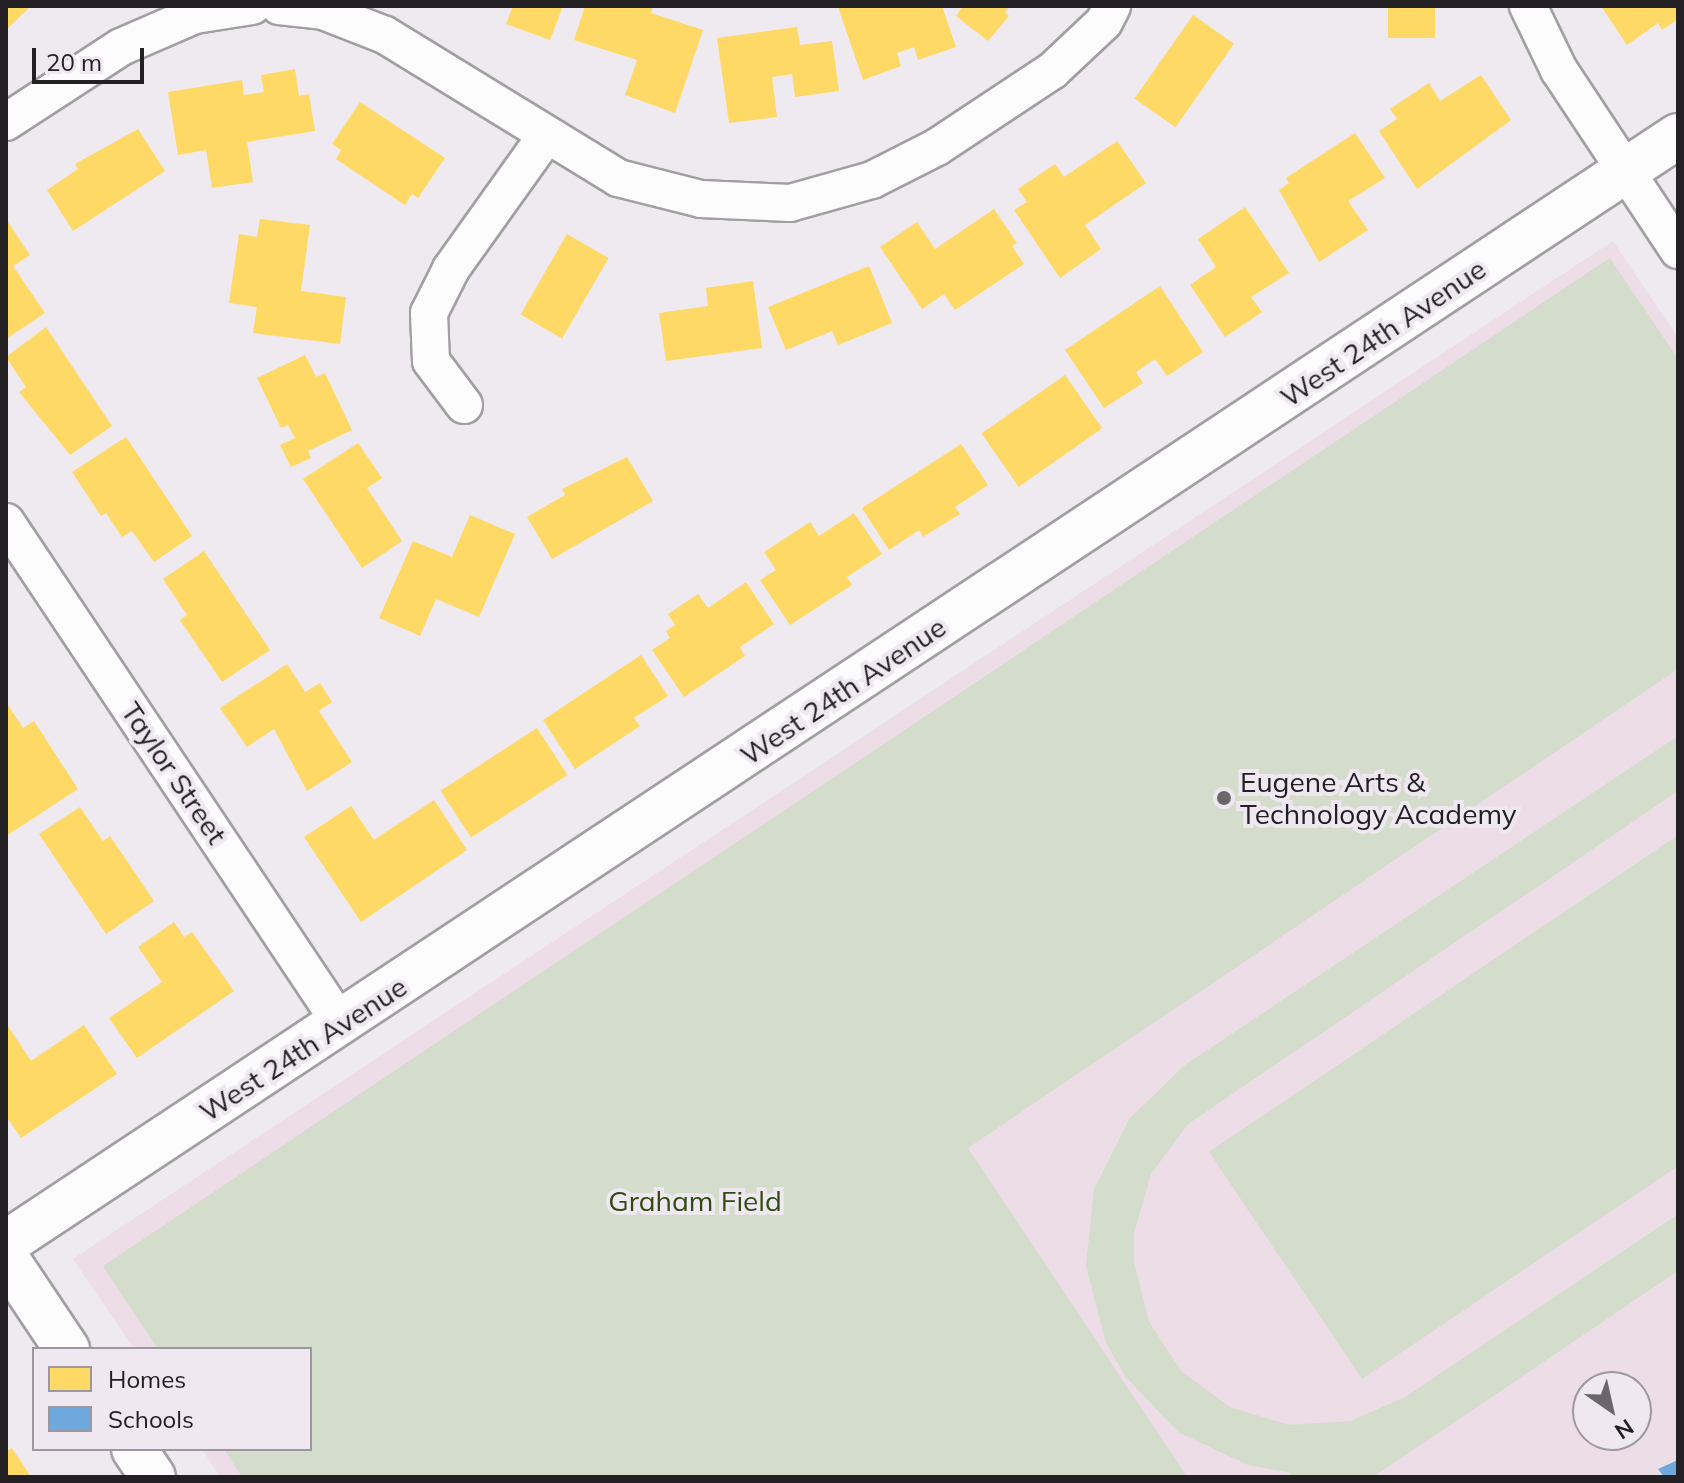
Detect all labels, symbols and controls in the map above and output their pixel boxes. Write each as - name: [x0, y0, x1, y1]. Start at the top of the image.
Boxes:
- scale bar: [36, 32, 148, 82]
- text: 20 m: [46, 47, 102, 77]
- street label: West 24th Avenue: [1274, 252, 1492, 414]
- street label: West 24th Avenue: [734, 610, 952, 772]
- street label: Taylor Street: [114, 696, 234, 850]
- place label: Eugene Arts & Technology Academy: [1240, 765, 1517, 831]
- marker: Eugene Arts & Technology Academy: [1215, 789, 1233, 807]
- street label: West 24th Avenue: [193, 969, 413, 1129]
- park label: Graham Field: [608, 1184, 782, 1218]
- legend: [32, 1347, 312, 1451]
- text: Homes: [108, 1364, 186, 1394]
- north arrow: [1572, 1371, 1652, 1451]
- text: Schools: [108, 1404, 194, 1434]
- text: N: [1610, 1413, 1639, 1445]

